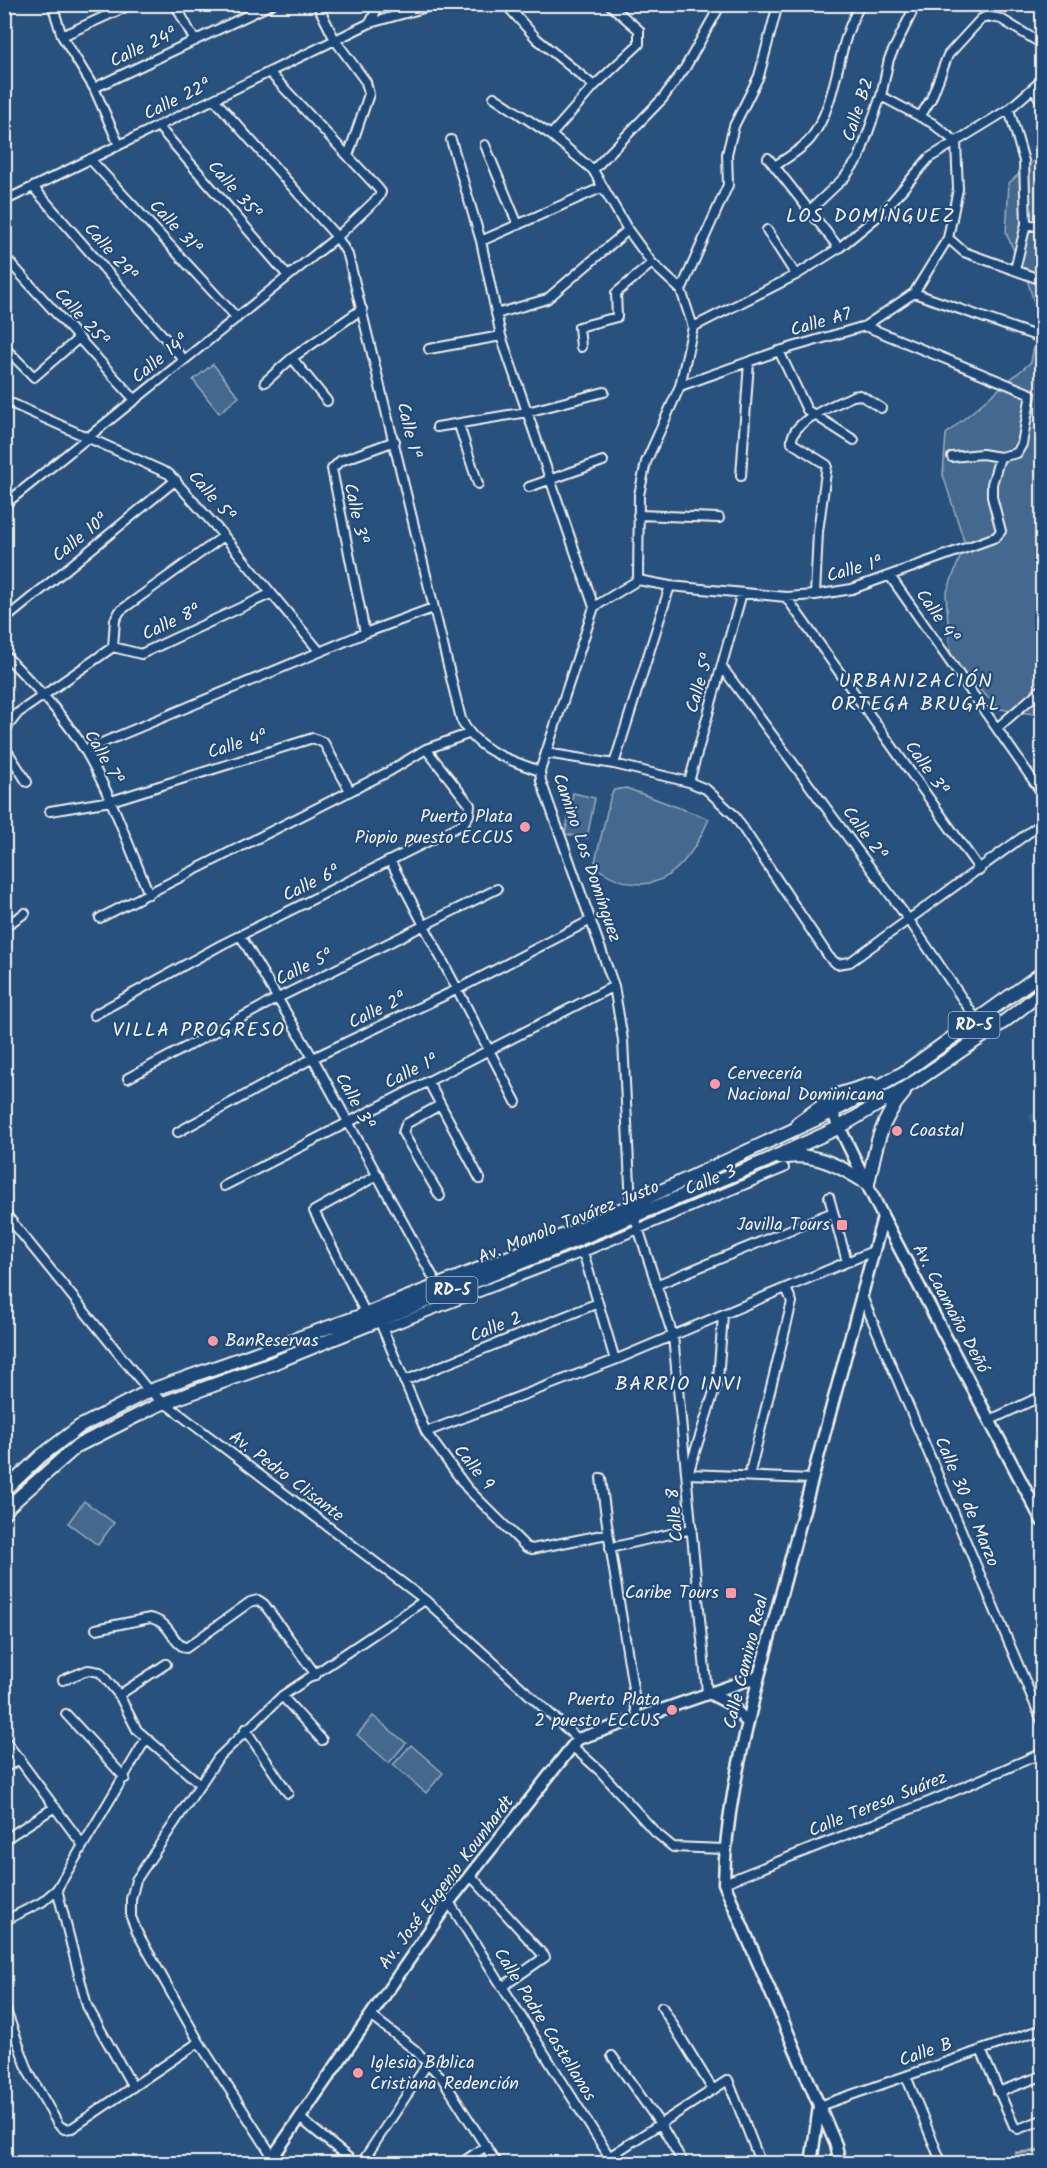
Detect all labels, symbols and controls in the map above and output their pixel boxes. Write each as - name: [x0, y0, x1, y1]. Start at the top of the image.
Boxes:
- street label: Calle 24ª: [105, 20, 183, 76]
- street label: Calle 22ª: [139, 71, 217, 129]
- street label: Calle B2: [835, 74, 883, 146]
- street label: Calle 35ª: [199, 154, 269, 228]
- street label: Calle 31ª: [141, 193, 209, 263]
- district label: LOS DOMÍNGUEZ: [786, 201, 956, 233]
- street label: Calle 29ª: [76, 217, 144, 289]
- street label: Calle 25ª: [46, 282, 116, 354]
- street label: Calle A7: [787, 300, 856, 346]
- street label: Calle 14ª: [126, 327, 196, 391]
- street label: Calle 1ª: [387, 400, 429, 462]
- street label: Calle 5ª: [180, 464, 242, 530]
- street label: Calle 3ª: [334, 481, 376, 547]
- street label: Calle 10ª: [46, 506, 116, 570]
- street label: Calle 1ª: [823, 549, 887, 591]
- street label: Calle 4ª: [907, 583, 967, 651]
- street label: Calle 8ª: [137, 597, 207, 649]
- street label: Calle 5ª: [679, 649, 723, 717]
- district label: URBANIZACIÓN ORTEGA BRUGAL: [831, 666, 1001, 721]
- street label: Calle 4ª: [204, 722, 272, 768]
- street label: Calle 7ª: [75, 725, 131, 791]
- street label: Calle 3ª: [896, 735, 956, 803]
- street label: Camino Los Domínguez: [543, 770, 629, 946]
- street label: Calle 2ª: [834, 800, 894, 868]
- place label: Puerto Plata Piopio puesto ECCUS: [355, 803, 513, 853]
- marker: Puerto Plata Piopio puesto ECCUS: [518, 820, 532, 834]
- street label: Calle 6ª: [278, 857, 346, 911]
- street label: Calle 5ª: [271, 941, 339, 995]
- street label: Calle 2ª: [344, 984, 412, 1038]
- road number: RD-5: [948, 1012, 1000, 1038]
- district label: VILLA PROGRESO: [112, 1015, 286, 1047]
- street label: Calle 1ª: [380, 1046, 444, 1098]
- place label: Cervecería Nacional Dominicana: [727, 1060, 884, 1110]
- street label: Calle 3ª: [326, 1068, 382, 1136]
- marker: Cervecería Nacional Dominicana: [708, 1077, 722, 1091]
- place label: Coastal: [909, 1117, 964, 1146]
- marker: Coastal: [890, 1124, 904, 1138]
- street label: Calle 3: [681, 1158, 741, 1204]
- street label: Av. Manolo Tavárez Justo: [474, 1173, 664, 1273]
- place label: Javilla Tours: [737, 1211, 830, 1240]
- marker: Javilla Tours: [835, 1218, 849, 1232]
- street label: Av. Caamaño Deñó: [904, 1239, 997, 1380]
- road number: RD-5: [426, 1277, 478, 1303]
- street label: Calle 2: [466, 1304, 526, 1352]
- place label: BanReservas: [225, 1327, 319, 1356]
- marker: BanReservas: [206, 1334, 220, 1348]
- district label: BARRIO INVI: [615, 1369, 743, 1401]
- street label: Av. Pedro Clisante: [222, 1424, 350, 1530]
- street label: Calle 30 de Marzo: [926, 1432, 1006, 1572]
- street label: Calle 9: [445, 1439, 501, 1498]
- street label: Calle 8: [659, 1487, 693, 1543]
- place label: Caribe Tours: [625, 1579, 719, 1608]
- marker: Caribe Tours: [724, 1586, 738, 1600]
- street label: Calle Camino Real: [716, 1591, 778, 1732]
- place label: Puerto Plata 2 puesto ECCUS: [535, 1686, 660, 1736]
- marker: Puerto Plata 2 puesto ECCUS: [665, 1703, 679, 1717]
- street label: Calle Teresa Suárez: [804, 1764, 952, 1846]
- street label: Av. José Eugenio Kounhardt: [372, 1789, 523, 1976]
- street label: Calle Padre Castellanos: [485, 1942, 603, 2108]
- street label: Calle B: [895, 2030, 957, 2076]
- place label: Iglesia Bíblica Cristiana Redención: [370, 2049, 519, 2099]
- marker: Iglesia Bíblica Cristiana Redención: [351, 2066, 365, 2080]

